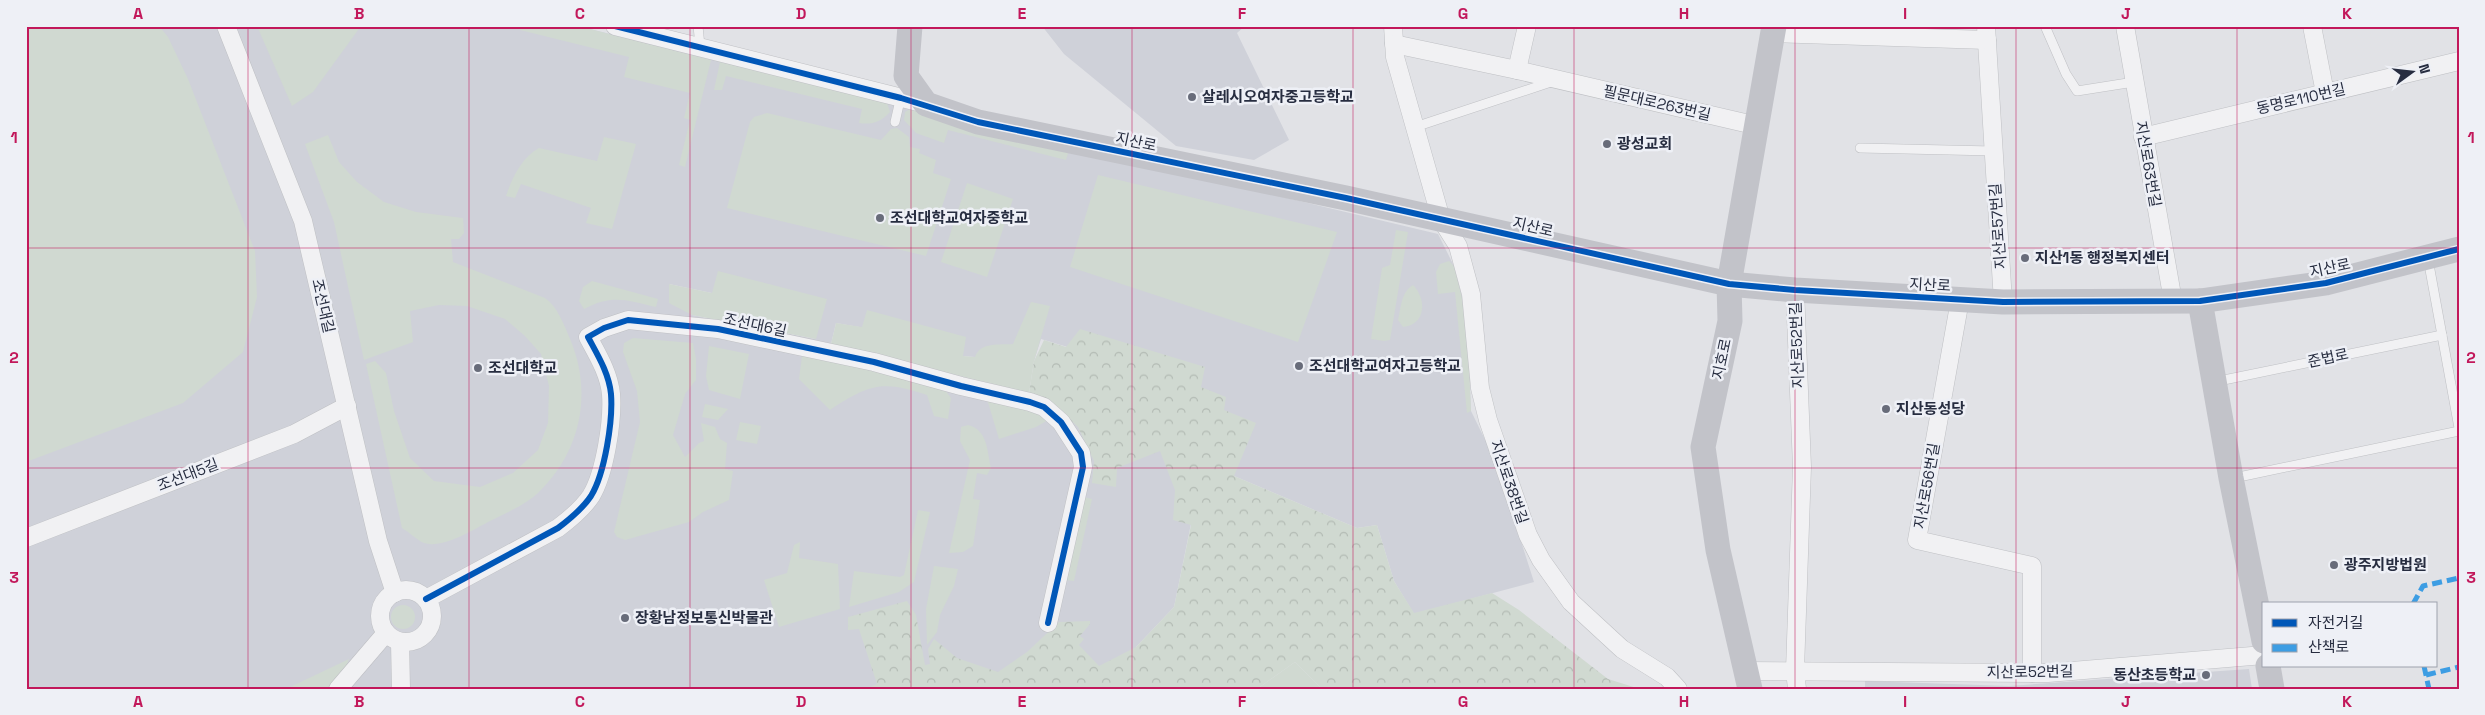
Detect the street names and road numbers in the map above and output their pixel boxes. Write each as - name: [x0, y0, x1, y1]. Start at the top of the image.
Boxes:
- street label: 동명로110번길: [2254, 79, 2347, 118]
- street label: 필문대로263번길: [1601, 81, 1713, 124]
- street label: 지산로63번길: [2132, 119, 2165, 209]
- street label: 지산로: [1114, 128, 1158, 155]
- street label: 지산로57번길: [1985, 182, 2010, 270]
- street label: 지산로: [1511, 213, 1555, 240]
- street label: 지산로: [2308, 254, 2352, 281]
- street label: 지산로: [1909, 274, 1951, 295]
- street label: 조선대길: [308, 277, 339, 335]
- street label: 지산로52번길: [1785, 301, 1808, 389]
- street label: 조선대6길: [722, 309, 789, 340]
- street label: 지호로: [1708, 337, 1735, 381]
- street label: 준법로: [2306, 344, 2350, 371]
- street label: 지산로38번길: [1486, 437, 1533, 526]
- street label: 지산로56번길: [1910, 441, 1943, 530]
- street label: 조선대5길: [154, 454, 221, 495]
- street label: 지산로52번길: [1986, 661, 2074, 682]

